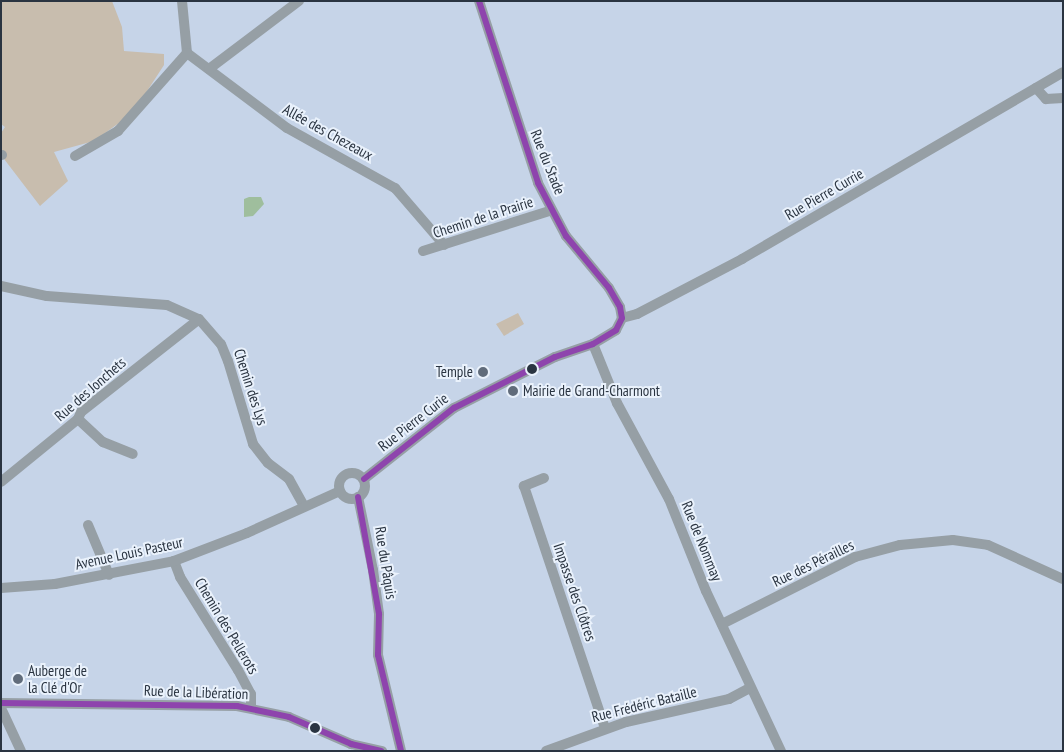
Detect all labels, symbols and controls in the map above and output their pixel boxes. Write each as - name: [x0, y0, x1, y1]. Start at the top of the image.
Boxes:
- street label: Allée des Chezeaux: [280, 100, 376, 164]
- street label: Rue du Stade: [527, 127, 569, 197]
- street label: Rue Pierre Currie: [782, 164, 866, 224]
- street label: Chemin de la Prairie: [431, 192, 535, 242]
- street label: Chemin des Lys: [230, 347, 272, 427]
- street label: Rue des Jonchets: [51, 353, 129, 425]
- place label: Temple: [436, 363, 473, 381]
- unlabelled marker: [527, 364, 537, 374]
- marker: Temple: [477, 366, 489, 378]
- place label: Mairie de Grand-Charmont: [523, 382, 660, 400]
- marker: Mairie de Grand-Charmont: [507, 385, 519, 397]
- street label: Rue Pierre Curie: [375, 389, 451, 455]
- street label: Rue de Nommay: [678, 498, 726, 584]
- street label: Rue du Pâquis: [371, 525, 401, 601]
- street label: Avenue Louis Pasteur: [74, 533, 184, 573]
- street label: Rue des Pérailles: [769, 536, 857, 590]
- street label: Impasse des Clôtres: [550, 541, 600, 643]
- street label: Chemin des Pellerots: [191, 575, 263, 677]
- place label: Auberge de la Clé d'Or: [28, 661, 87, 696]
- marker: Auberge de la Clé d'Or: [12, 673, 24, 685]
- street label: Rue de la Libération: [144, 681, 248, 703]
- street label: Rue Frédéric Bataille: [590, 682, 698, 726]
- unlabelled marker: [310, 723, 320, 733]

